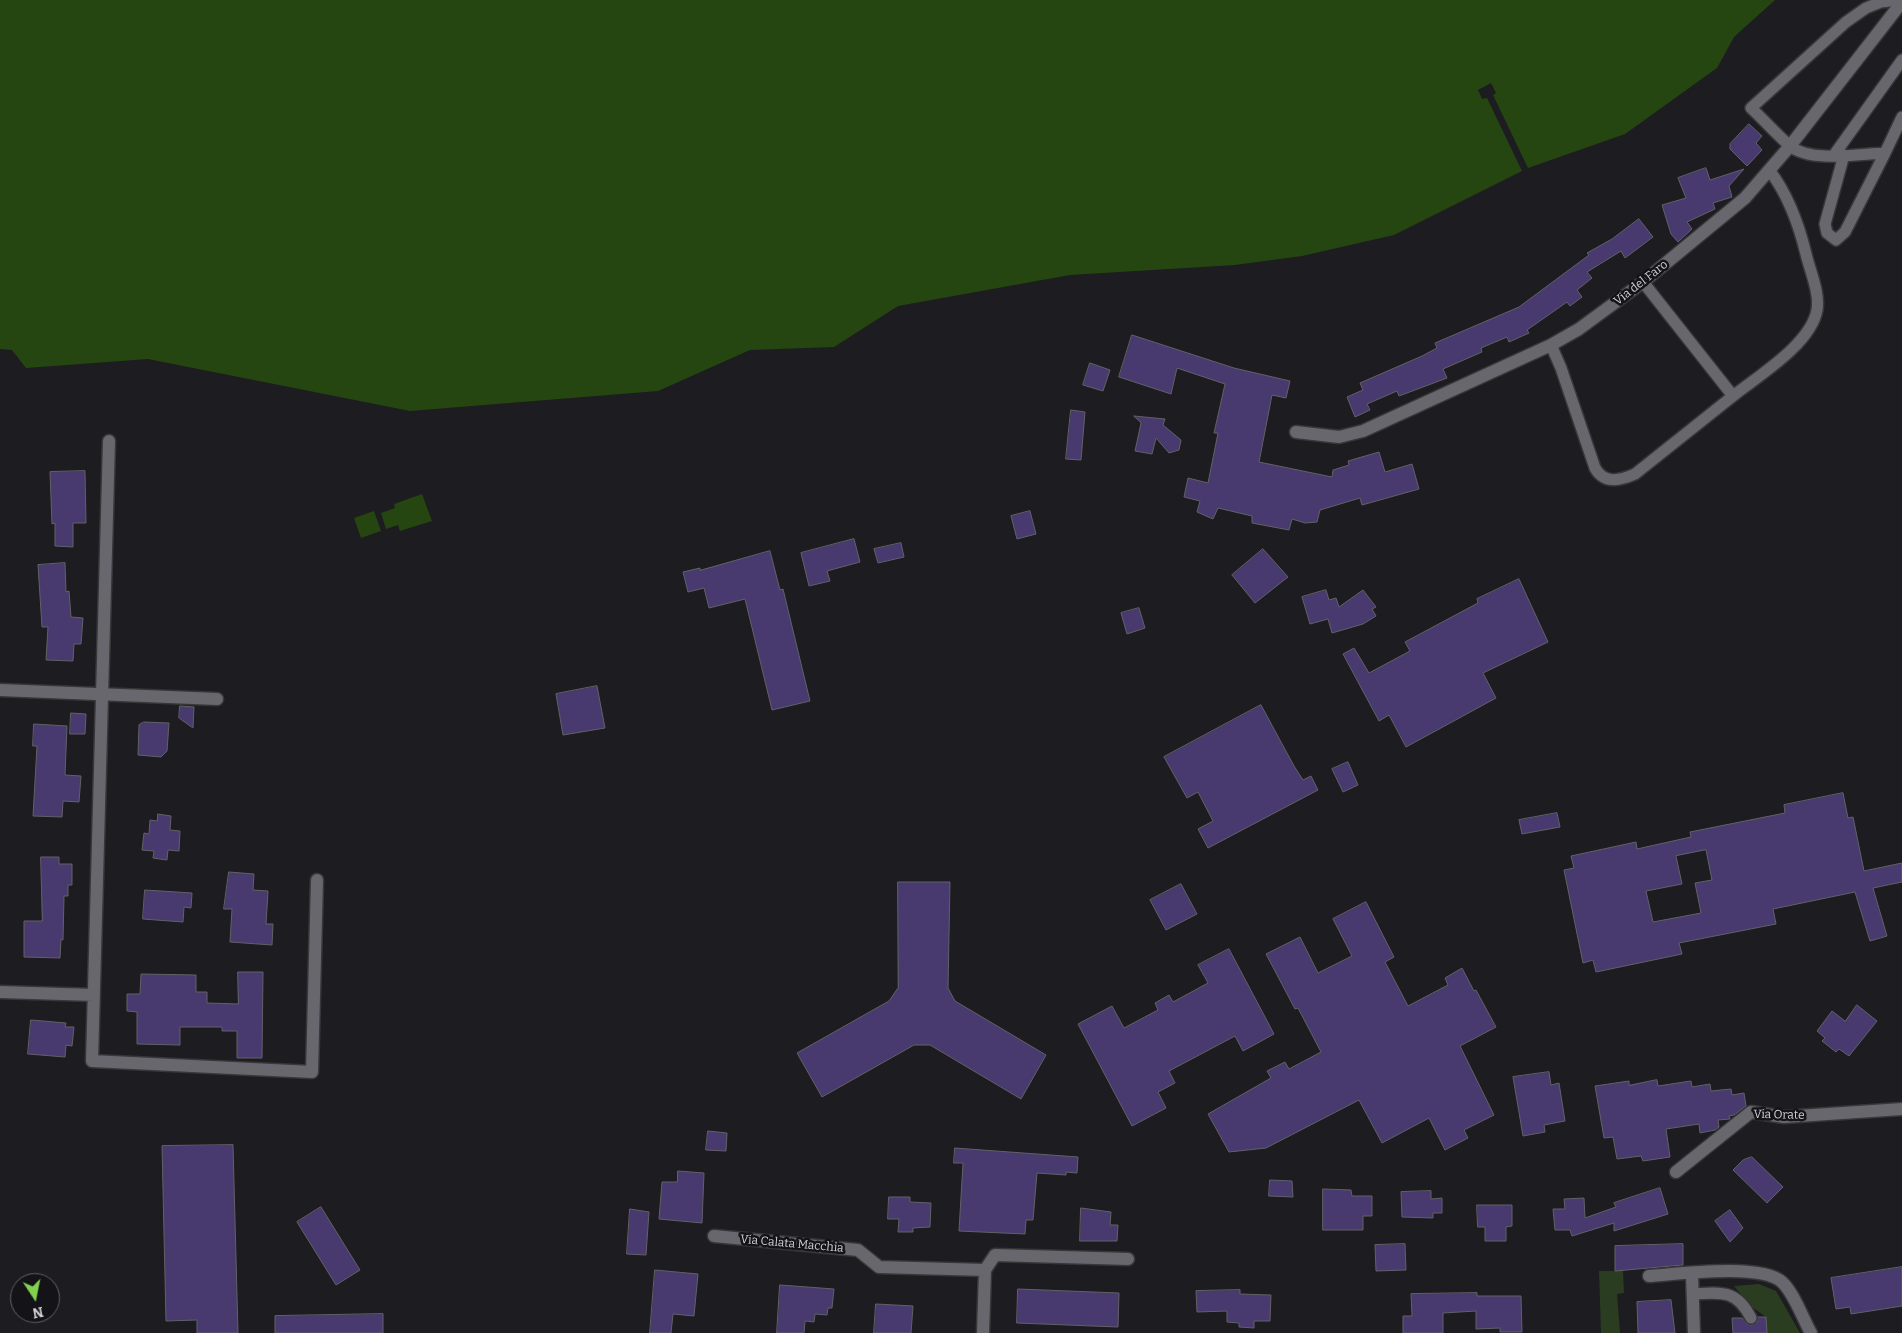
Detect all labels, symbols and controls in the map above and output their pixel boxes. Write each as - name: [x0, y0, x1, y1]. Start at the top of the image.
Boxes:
- street label: Via del Faro: [1611, 257, 1671, 309]
- street label: Via Orate: [1753, 1107, 1805, 1123]
- street label: Via Calata Macchia: [740, 1232, 844, 1256]
- north arrow: [10, 1273, 60, 1323]
- text: N: [31, 1303, 45, 1322]

